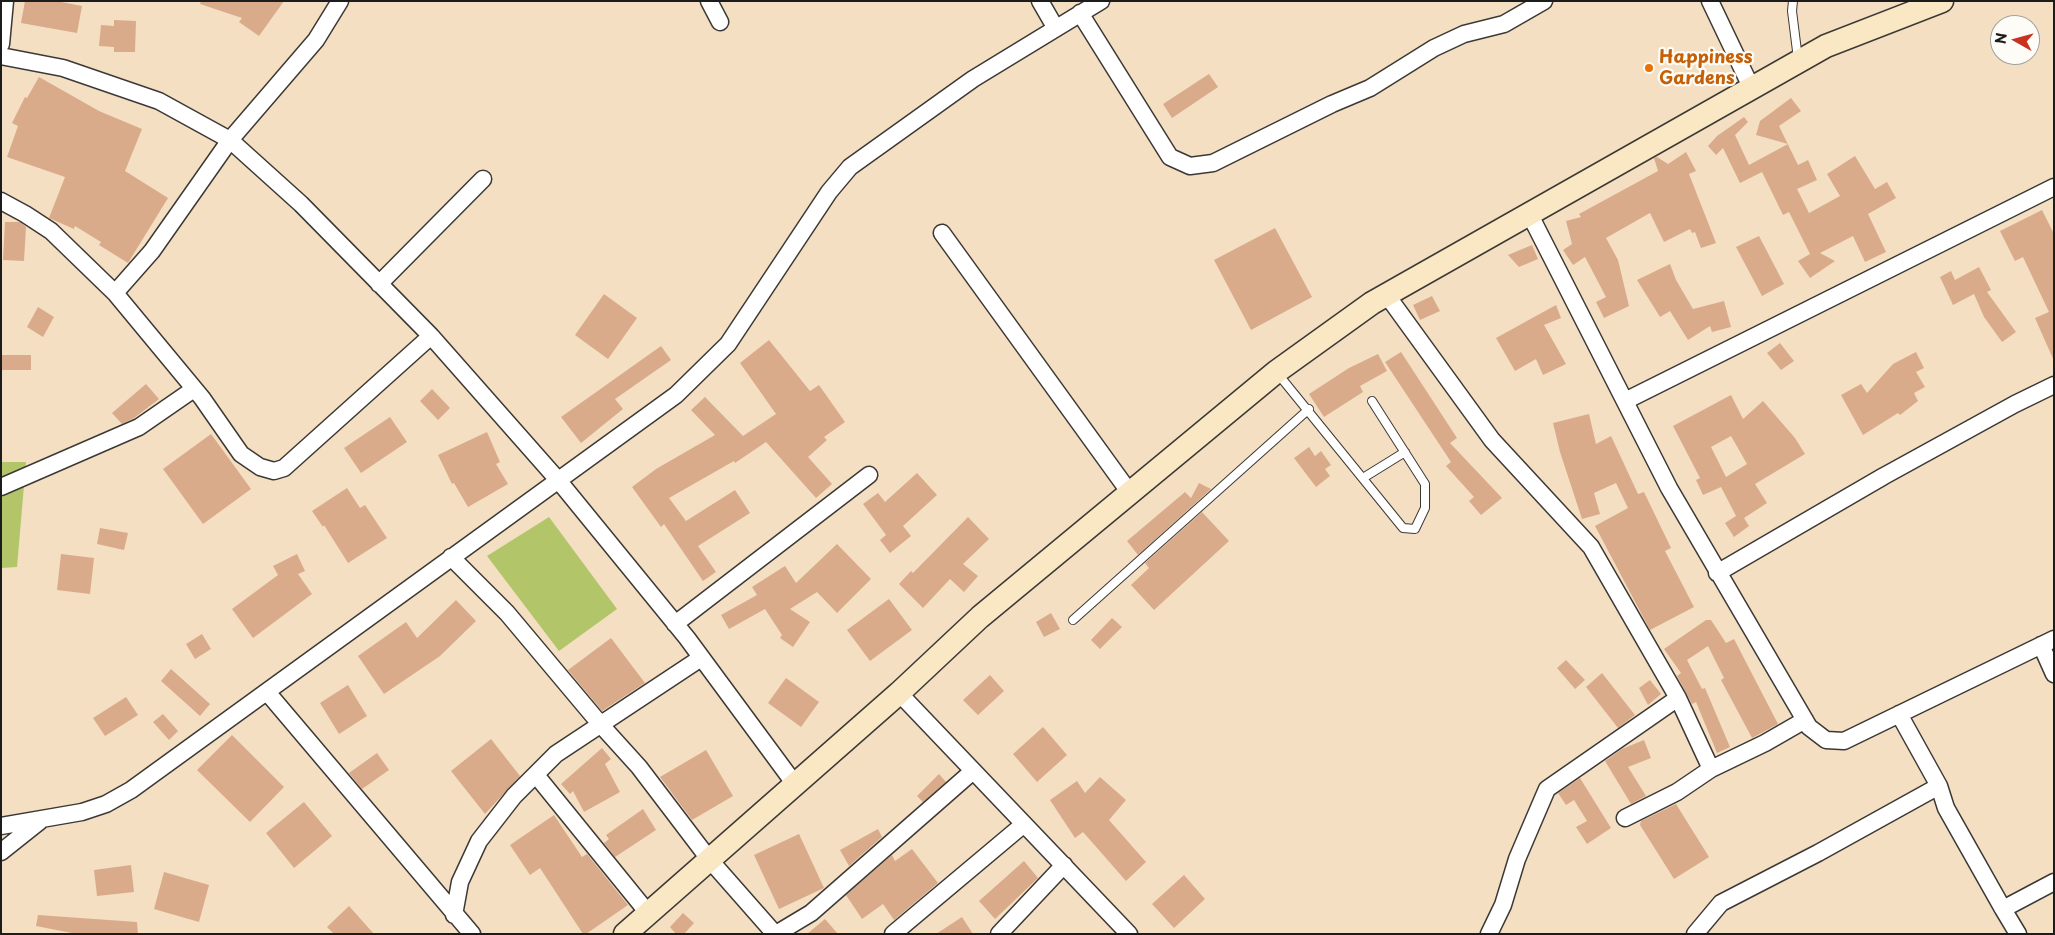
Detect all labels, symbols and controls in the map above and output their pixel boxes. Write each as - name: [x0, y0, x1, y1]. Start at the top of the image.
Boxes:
- north arrow: [1990, 15, 2040, 65]
- text: N: [1990, 31, 2012, 45]
- place label: Happiness Gardens: [1659, 47, 1752, 90]
- marker: Happiness Gardens: [1643, 62, 1655, 74]

